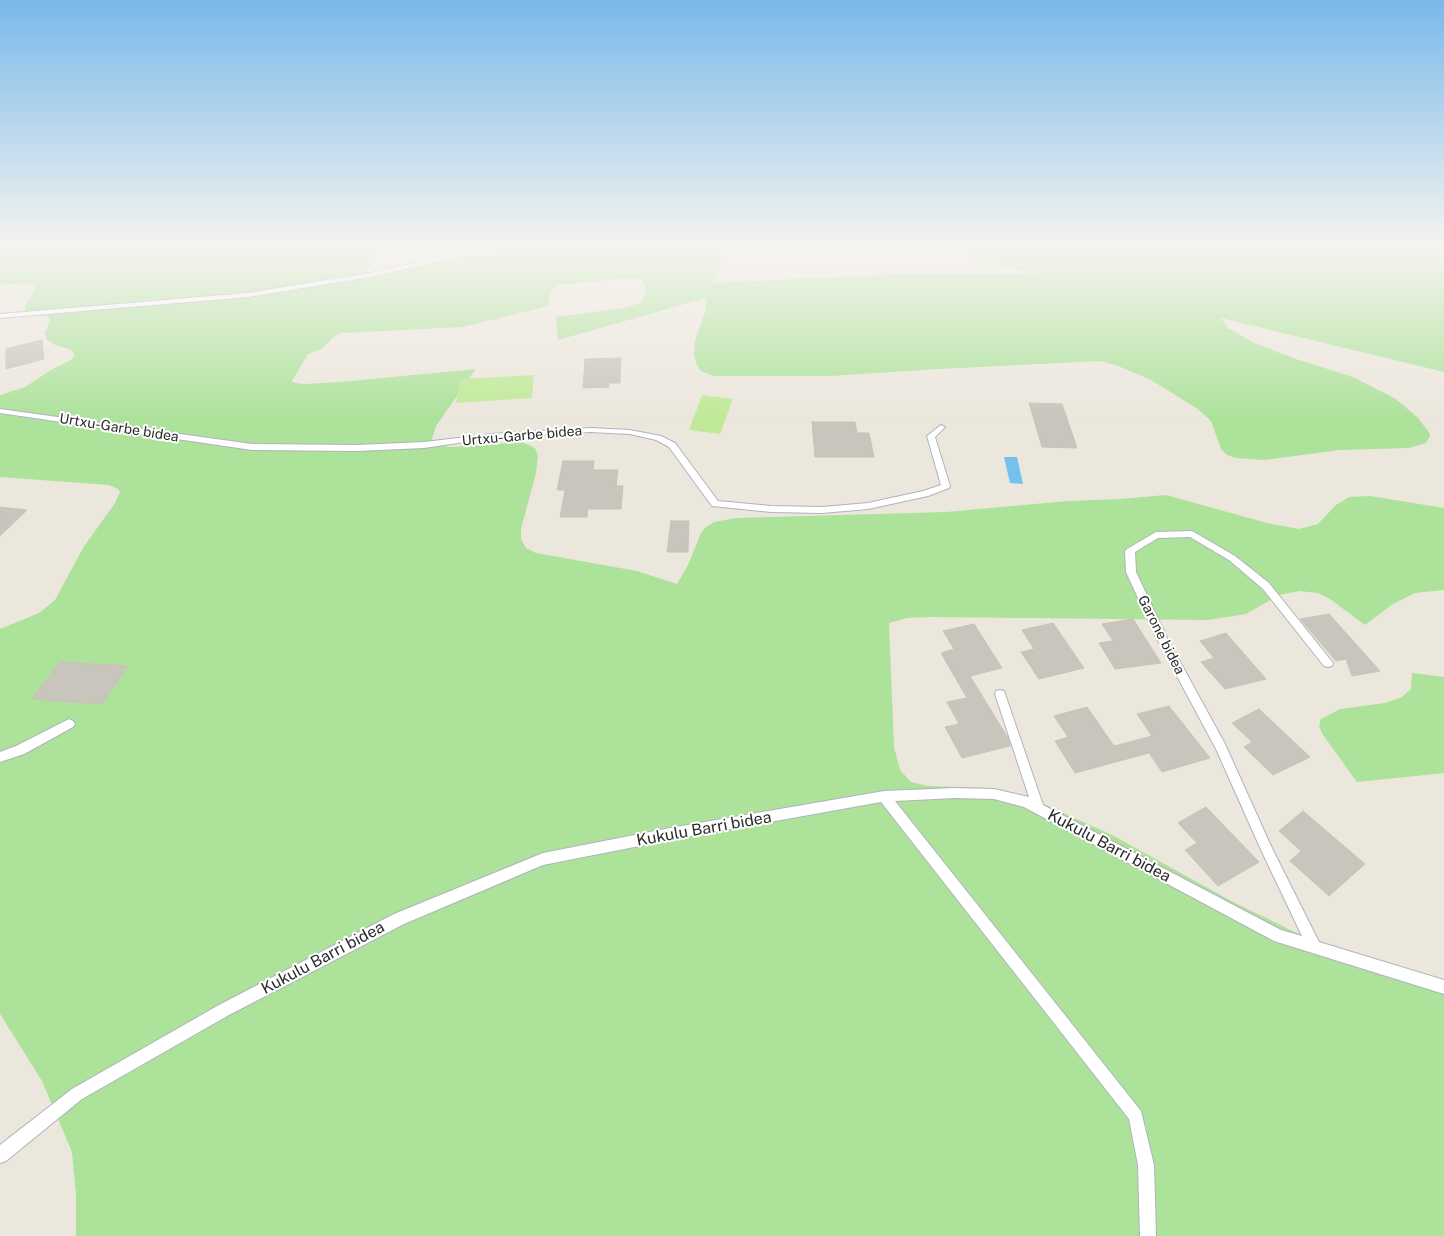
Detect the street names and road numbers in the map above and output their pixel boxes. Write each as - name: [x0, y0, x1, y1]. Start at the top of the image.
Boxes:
- street label: Urtxu-Garbe bidea: [58, 410, 180, 446]
- street label: Urtxu-Garbe bidea: [461, 422, 583, 450]
- street label: Garone bidea: [1134, 593, 1188, 677]
- street label: Kukulu Barri bidea: [1044, 805, 1174, 887]
- street label: Kukulu Barri bidea: [635, 808, 773, 850]
- street label: Kukulu Barri bidea: [258, 917, 388, 999]

